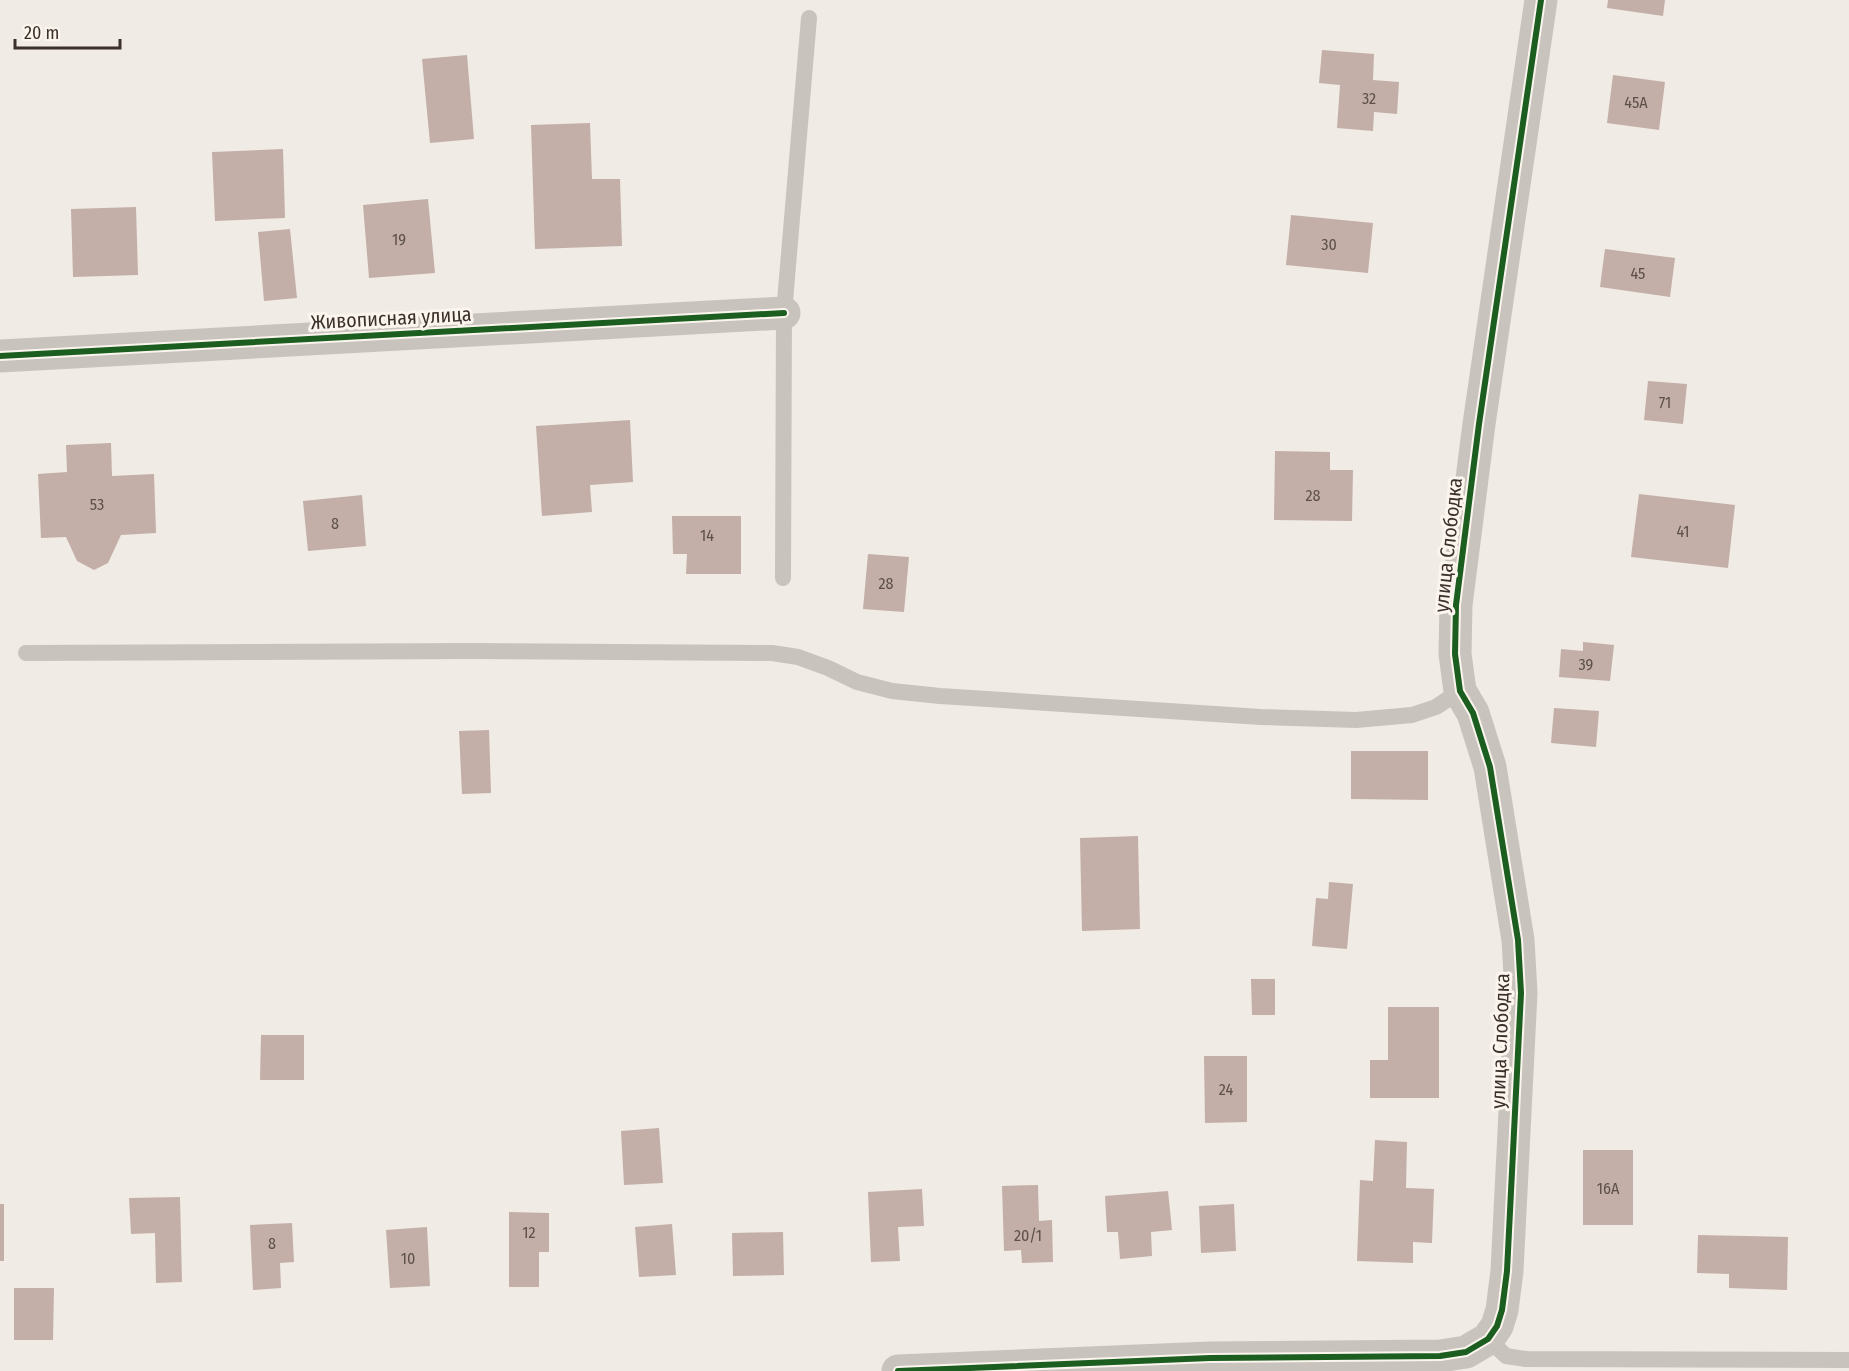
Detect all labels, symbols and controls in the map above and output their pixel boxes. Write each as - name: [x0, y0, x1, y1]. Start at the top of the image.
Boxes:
- scale bar: [15, 12, 120, 50]
- text: 20 m: [24, 22, 59, 44]
- house number: 32: [1362, 89, 1376, 108]
- house number: 45А: [1624, 93, 1648, 112]
- house number: 19: [392, 230, 406, 249]
- house number: 30: [1321, 235, 1337, 254]
- house number: 45: [1631, 264, 1645, 283]
- street label: Живописная улица: [310, 302, 472, 334]
- house number: 71: [1659, 393, 1671, 412]
- street label: улица Слободка: [1429, 476, 1467, 614]
- house number: 28: [1305, 486, 1321, 505]
- house number: 53: [90, 495, 104, 514]
- house number: 8: [331, 514, 339, 533]
- house number: 41: [1676, 522, 1690, 541]
- house number: 14: [700, 526, 714, 545]
- house number: 28: [878, 574, 894, 593]
- house number: 39: [1579, 655, 1594, 674]
- street label: улица Слободка: [1486, 973, 1514, 1109]
- house number: 24: [1219, 1080, 1233, 1099]
- house number: 16А: [1597, 1179, 1620, 1198]
- house number: 12: [522, 1223, 536, 1242]
- house number: 20/1: [1014, 1226, 1042, 1245]
- house number: 8: [268, 1234, 276, 1253]
- house number: 10: [401, 1249, 415, 1268]

